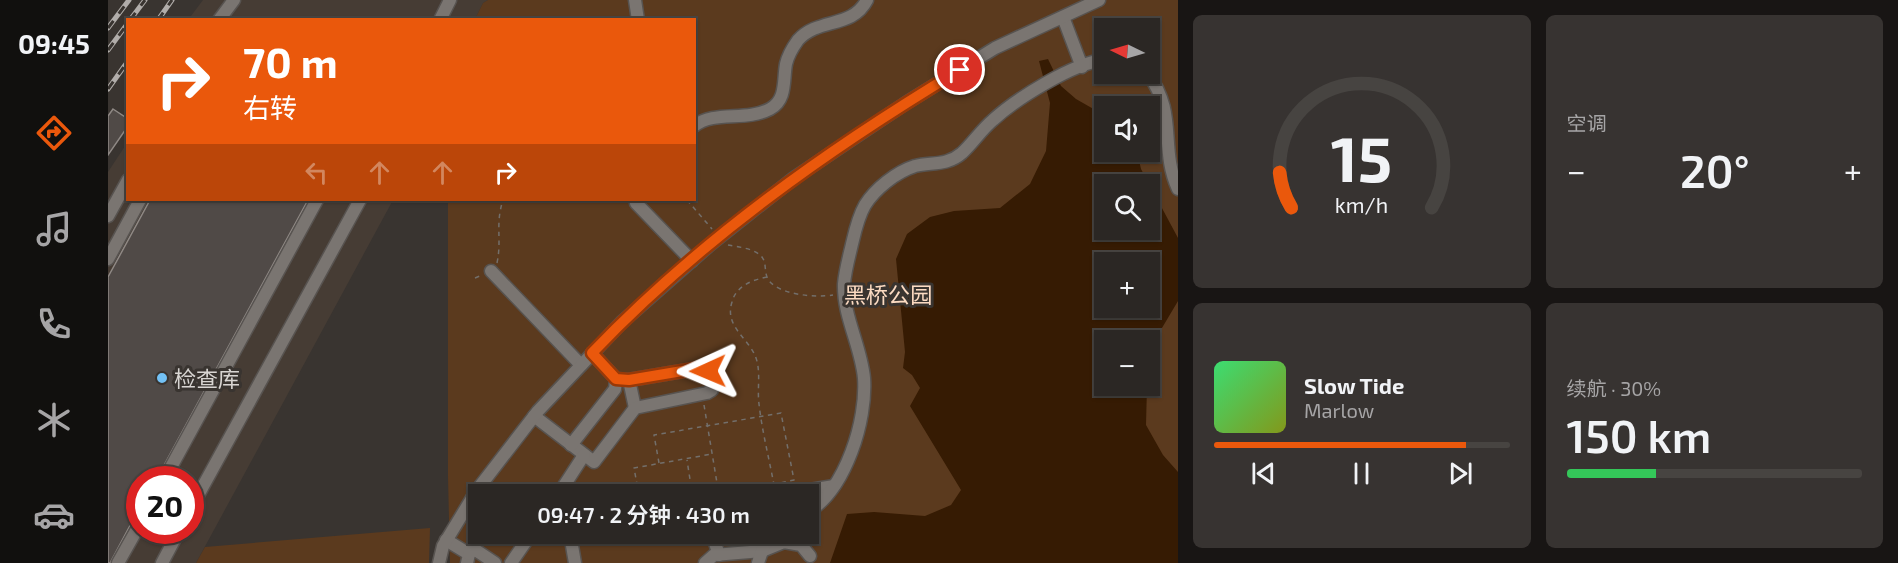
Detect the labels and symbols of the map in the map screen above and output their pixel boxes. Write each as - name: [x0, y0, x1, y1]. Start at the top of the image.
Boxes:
- north arrow: [1094, 18, 1160, 84]
- pin: [934, 44, 985, 95]
- park label: 黑桥公园: [844, 281, 932, 307]
- position arrow: [676, 339, 740, 403]
- place label: 检查库: [174, 365, 240, 391]
- marker: 检查库: [155, 371, 169, 385]
- speed limit sign: 20: [126, 466, 204, 544]

